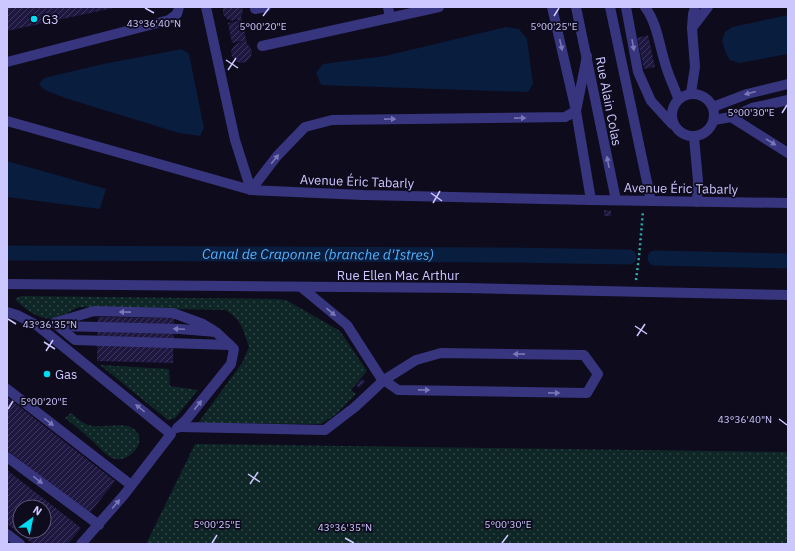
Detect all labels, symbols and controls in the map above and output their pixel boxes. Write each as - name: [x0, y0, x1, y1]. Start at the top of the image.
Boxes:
- place label: G3: [42, 11, 59, 28]
- marker: G3: [29, 14, 39, 24]
- text: 43°36'40"N: [127, 17, 181, 30]
- text: 5°00'20"E: [239, 20, 287, 33]
- text: 5°00'25"E: [530, 20, 578, 33]
- one-way arrow: [558, 39, 564, 51]
- one-way arrow: [631, 39, 637, 51]
- street label: Rue Alain Colas: [592, 55, 625, 147]
- one-way arrow: [744, 91, 756, 97]
- text: 5°00'30"E: [727, 106, 775, 119]
- one-way arrow: [514, 115, 527, 121]
- one-way arrow: [384, 116, 397, 122]
- one-way arrow: [765, 139, 777, 146]
- one-way arrow: [270, 154, 279, 164]
- one-way arrow: [605, 156, 611, 168]
- street label: Avenue Éric Tabarly: [300, 171, 415, 192]
- street label: Avenue Éric Tabarly: [624, 179, 739, 198]
- water label: Canal de Craponne (branche d'Istres): [202, 245, 434, 264]
- street label: Rue Ellen Mac Arthur: [337, 267, 459, 284]
- one-way arrow: [325, 308, 336, 317]
- one-way arrow: [118, 309, 131, 315]
- text: 43°36'35"N: [23, 318, 77, 331]
- one-way arrow: [173, 326, 185, 333]
- one-way arrow: [513, 351, 525, 358]
- place label: Gas: [55, 366, 77, 383]
- marker: Gas: [42, 369, 52, 379]
- one-way arrow: [418, 387, 431, 393]
- one-way arrow: [548, 389, 560, 396]
- text: 5°00'20"E: [20, 395, 68, 408]
- one-way arrow: [193, 400, 202, 411]
- one-way arrow: [134, 404, 145, 413]
- text: 43°36'40"N: [718, 413, 772, 426]
- one-way arrow: [44, 418, 54, 426]
- one-way arrow: [33, 476, 43, 484]
- north arrow: [12, 499, 52, 539]
- one-way arrow: [112, 499, 121, 510]
- text: N: [30, 503, 45, 519]
- text: 5°00'25"E: [193, 518, 241, 531]
- text: 5°00'30"E: [484, 518, 532, 531]
- text: 43°36'35"N: [318, 521, 372, 534]

